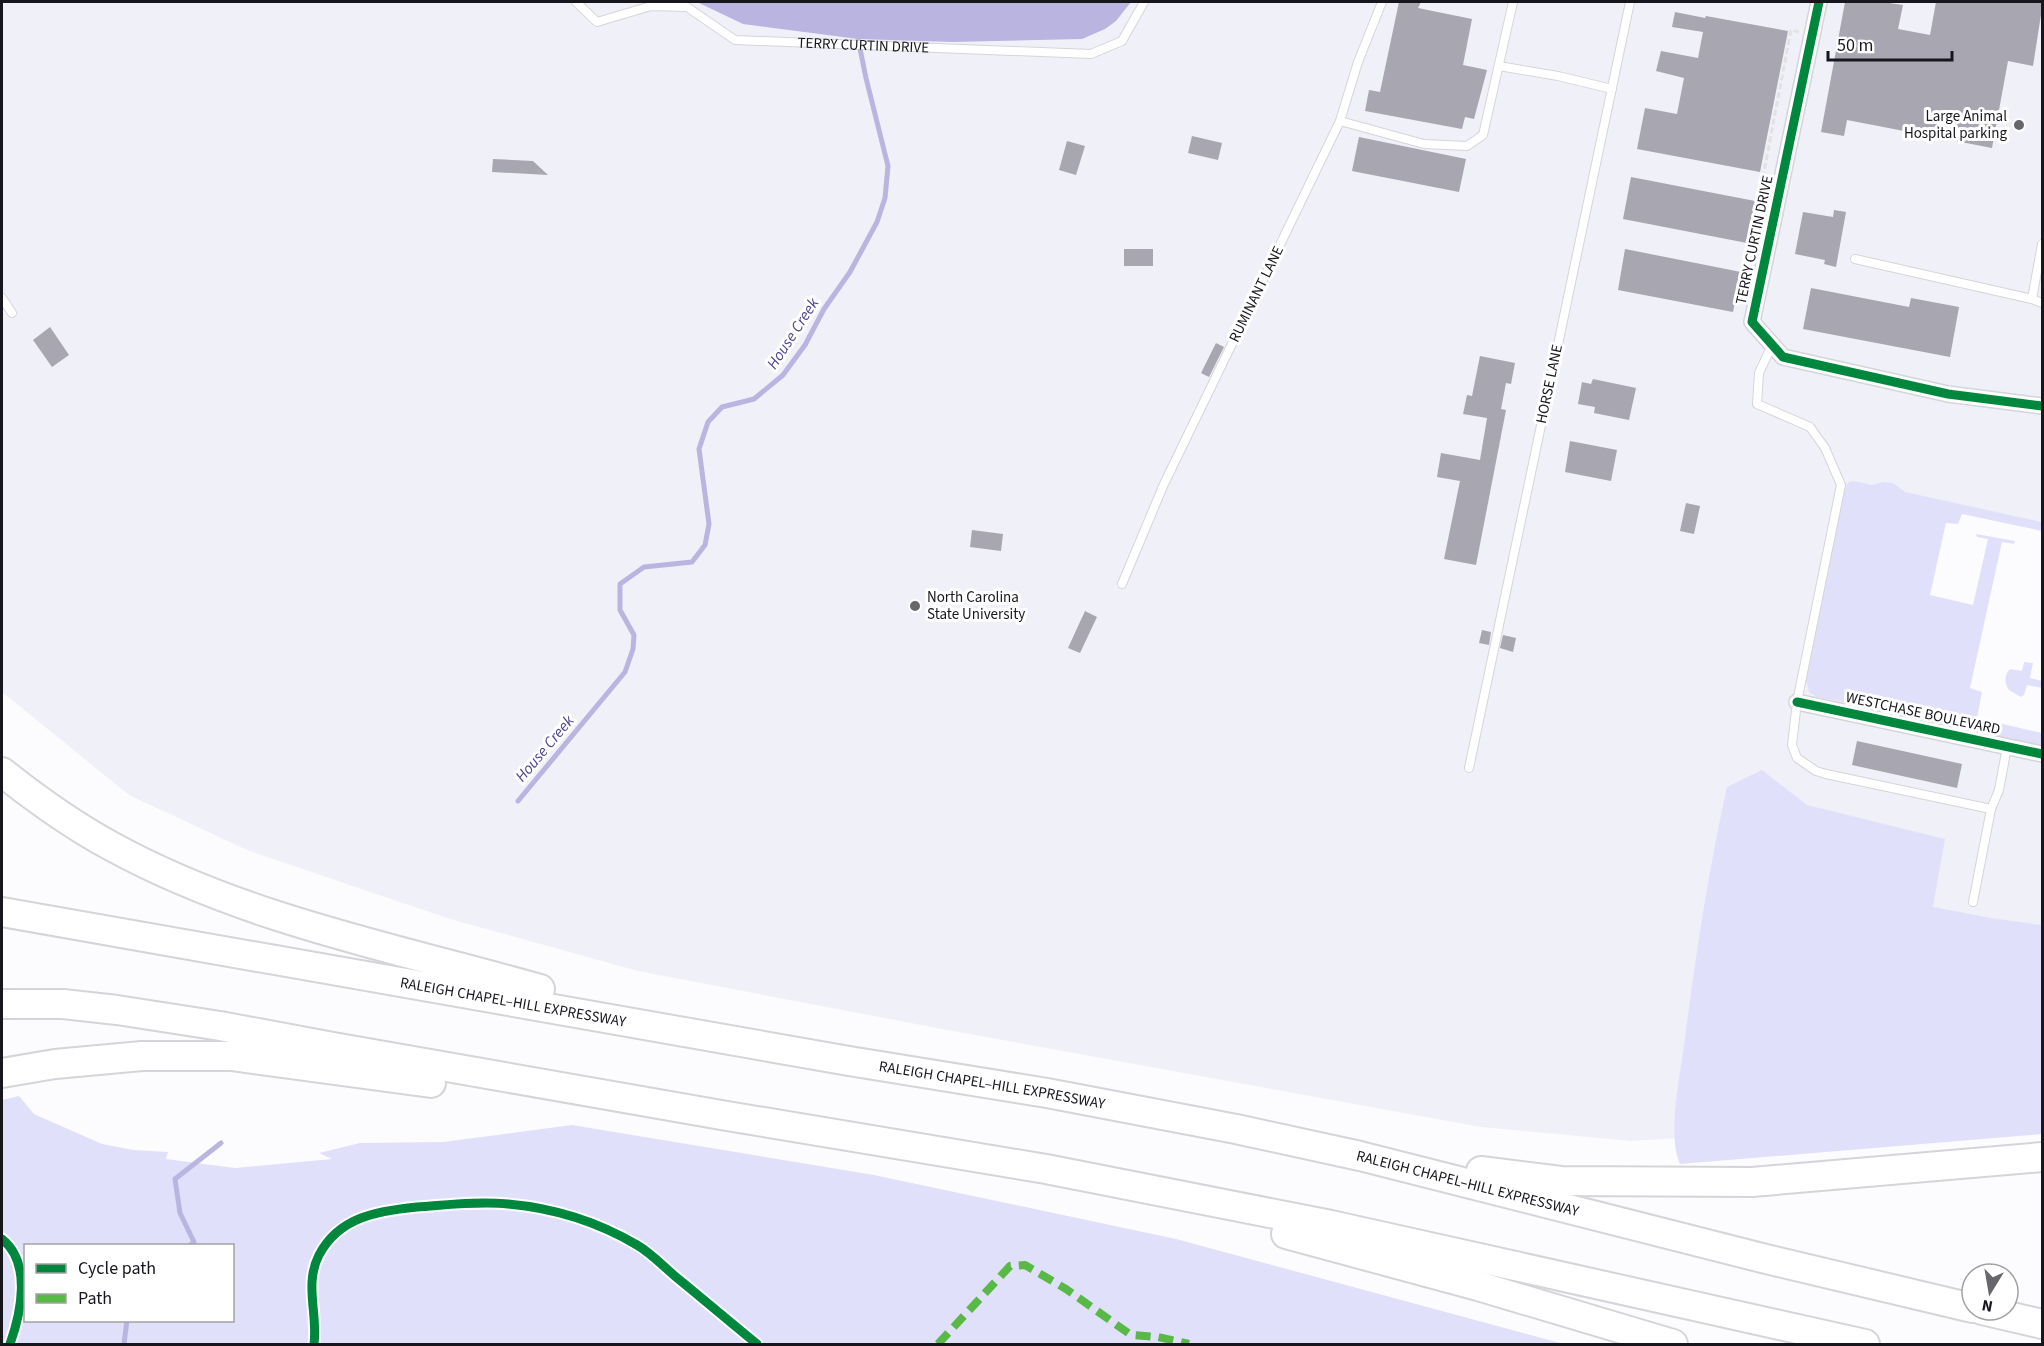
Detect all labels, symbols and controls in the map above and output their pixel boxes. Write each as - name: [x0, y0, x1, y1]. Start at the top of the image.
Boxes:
- scale bar: [1828, 24, 1952, 62]
- street label: TERRY CURTIN DRIVE: [797, 32, 930, 59]
- text: 50 m: [1837, 33, 1873, 58]
- place label: Large Animal Hospital parking: [1904, 106, 2007, 144]
- marker: Large Animal Hospital parking: [2012, 118, 2026, 132]
- street label: TERRY CURTIN DRIVE: [1731, 174, 1778, 307]
- street label: RUMINANT LANE: [1224, 242, 1289, 346]
- water label: House Creek: [762, 293, 824, 373]
- street label: HORSE LANE: [1531, 343, 1568, 425]
- place label: North Carolina State University: [927, 587, 1025, 625]
- marker: North Carolina State University: [908, 599, 922, 613]
- street label: WESTCHASE BOULEVARD: [1844, 687, 2002, 740]
- water label: House Creek: [510, 710, 579, 787]
- street label: RALEIGH CHAPEL–HILL EXPRESSWAY: [398, 972, 629, 1033]
- street label: RALEIGH CHAPEL–HILL EXPRESSWAY: [877, 1056, 1108, 1115]
- street label: RALEIGH CHAPEL–HILL EXPRESSWAY: [1354, 1145, 1582, 1222]
- legend: [24, 1244, 234, 1322]
- text: Cycle path: [78, 1256, 156, 1281]
- north arrow: [1960, 1262, 2020, 1322]
- text: Path: [78, 1286, 112, 1311]
- text: N: [1980, 1294, 1995, 1318]

